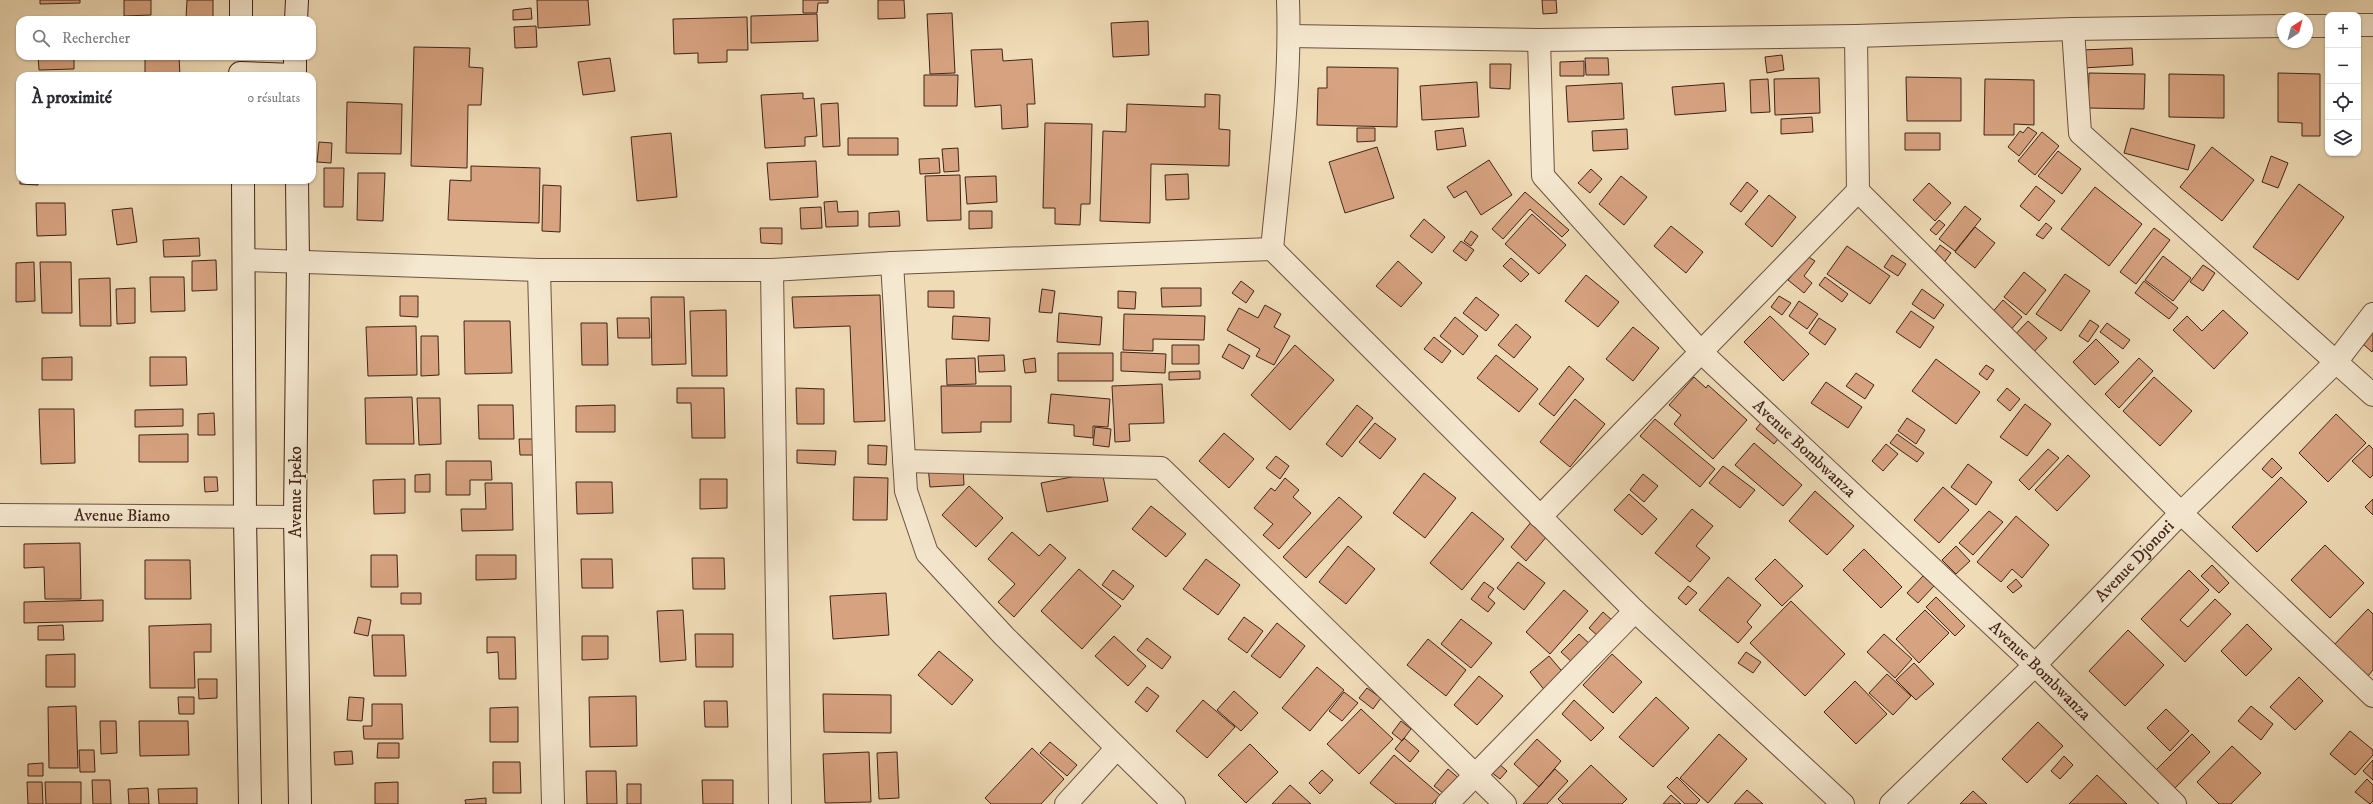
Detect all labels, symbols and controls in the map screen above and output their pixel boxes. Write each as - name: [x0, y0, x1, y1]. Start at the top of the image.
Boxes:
- north arrow: [2277, 12, 2313, 48]
- map controls: [2325, 12, 2361, 156]
- button: +: [2325, 12, 2361, 48]
- search box: [16, 16, 316, 60]
- icon: search: [30, 27, 52, 49]
- text: Rechercher: [62, 29, 130, 48]
- button: −: [2325, 48, 2361, 84]
- button: locate: [2325, 84, 2361, 120]
- text: À proximité: [32, 87, 112, 109]
- text: 0 résultats: [247, 90, 300, 106]
- button: layers: [2325, 120, 2361, 156]
- street label: Avenue Bombwanza: [1748, 395, 1861, 503]
- street label: Avenue Ipeko: [285, 446, 307, 538]
- street label: Avenue Biamo: [74, 505, 170, 527]
- street label: Avenue Djonori: [2090, 516, 2179, 607]
- street label: Avenue Bombwanza: [1984, 616, 2096, 726]

